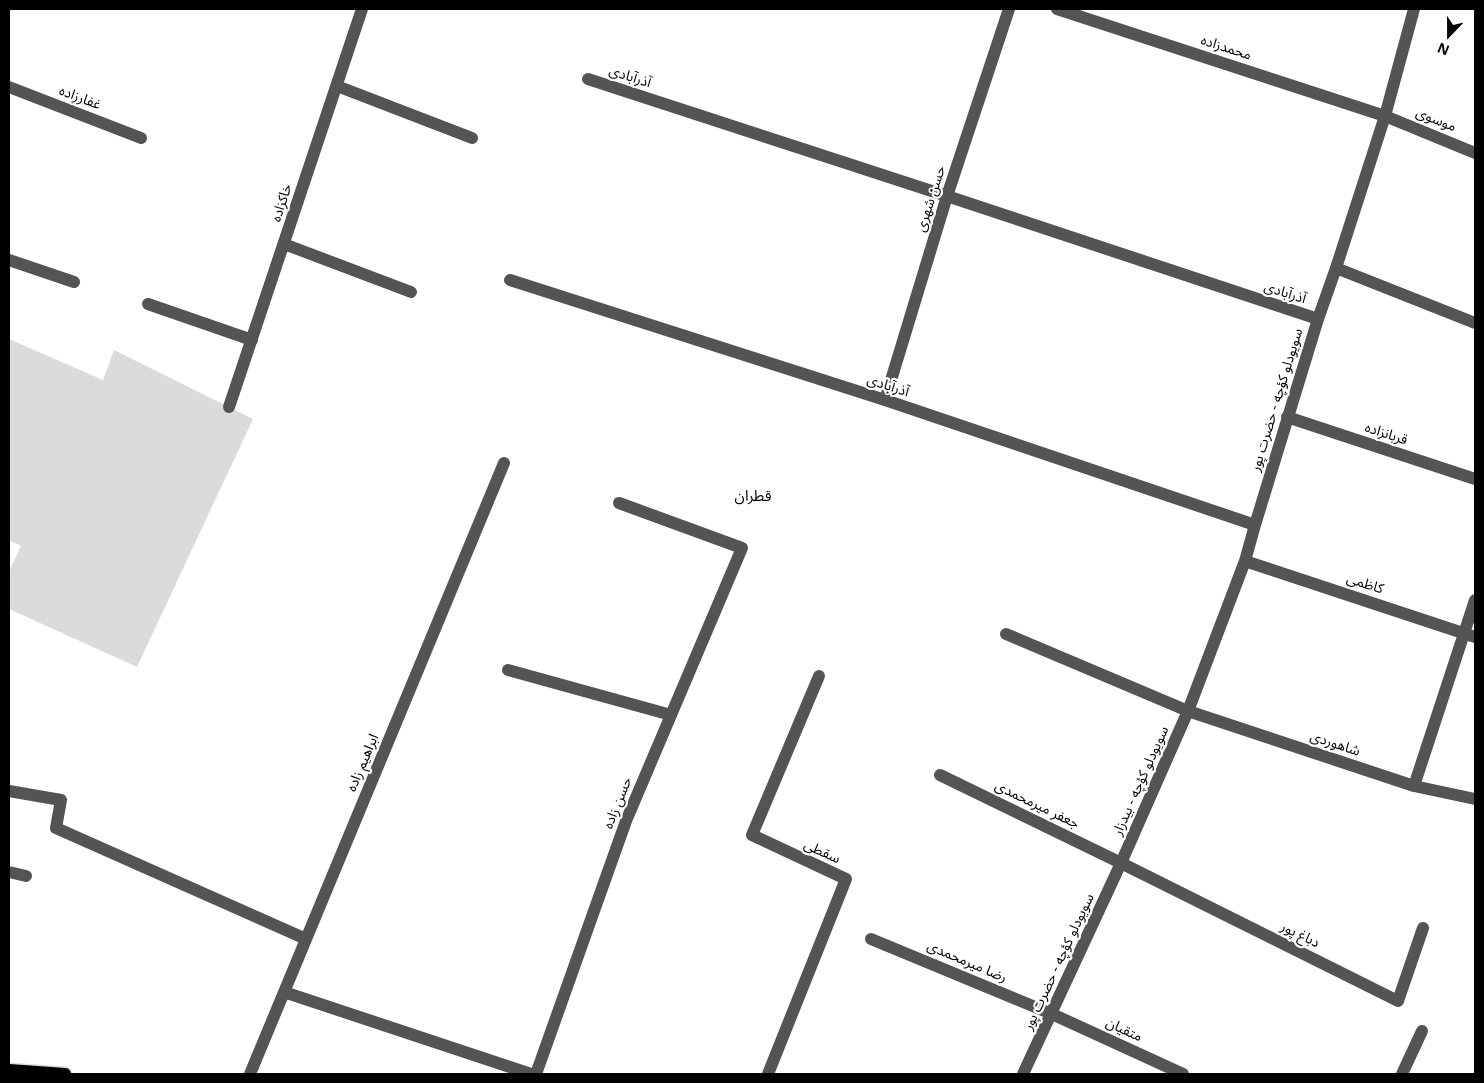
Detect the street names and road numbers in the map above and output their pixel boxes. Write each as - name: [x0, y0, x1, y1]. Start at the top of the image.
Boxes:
- street label: محمدزاده: [1199, 32, 1253, 64]
- street label: آذرآبادی: [607, 62, 653, 92]
- street label: غفارزاده: [57, 82, 103, 114]
- street label: موسوی: [1413, 104, 1459, 136]
- street label: حسن شهری: [912, 164, 950, 234]
- street label: خاکزاده: [268, 182, 296, 224]
- street label: آذرآبادی: [1262, 278, 1308, 308]
- street label: سویودلو کؤچه - حضرت پور: [1247, 326, 1307, 474]
- street label: آذرآبادی: [865, 371, 911, 401]
- street label: قربانزاده: [1363, 419, 1409, 449]
- street label: کاظمی: [1344, 570, 1386, 598]
- street label: سویودلو کؤچه - بیدزار: [1109, 724, 1173, 838]
- street label: شاهوردی: [1308, 728, 1362, 760]
- street label: ابراهیم زاده: [343, 732, 383, 794]
- street label: حسن زاده: [600, 775, 636, 831]
- street label: جعفر میرمحمدی: [992, 777, 1082, 833]
- street label: سقطی: [801, 836, 843, 868]
- street label: سویودلو کؤچه - حضرت پور: [1020, 891, 1098, 1033]
- street label: دباغ پور: [1278, 918, 1322, 952]
- street label: رضا میرمحمدی: [925, 938, 1009, 986]
- street label: متقیان: [1103, 1014, 1145, 1046]

